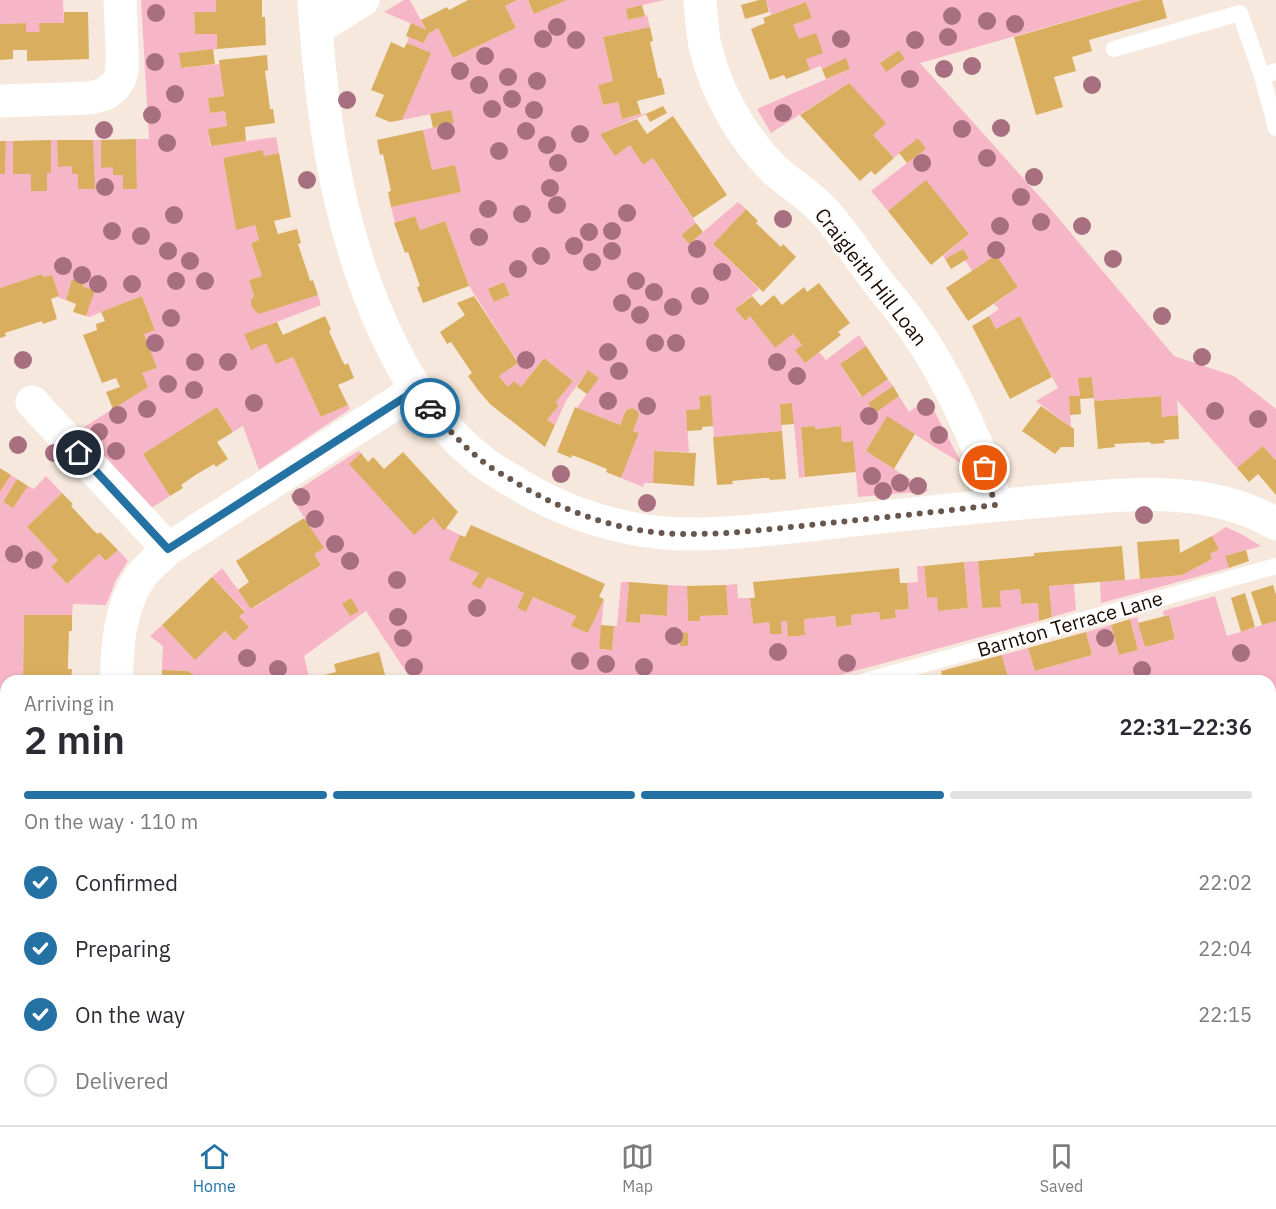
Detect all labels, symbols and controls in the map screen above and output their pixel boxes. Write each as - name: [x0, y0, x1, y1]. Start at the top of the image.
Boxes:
- street label: Craigleith Hill Loan: [809, 202, 934, 351]
- courier: [400, 378, 460, 438]
- icon: car: [414, 392, 447, 425]
- pin: [53, 427, 104, 478]
- icon: home: [62, 436, 95, 469]
- pin: [959, 442, 1010, 493]
- icon: bag: [968, 451, 1001, 484]
- street label: Barnton Terrace Lane: [974, 584, 1166, 663]
- text: Arriving in: [24, 690, 114, 717]
- text: 22:31–22:36: [1119, 712, 1252, 741]
- text: 2 min: [24, 714, 125, 765]
- text: On the way · 110 m: [24, 808, 198, 835]
- icon: check: [24, 866, 57, 899]
- text: Confirmed: [75, 868, 178, 897]
- text: 22:02: [1198, 869, 1252, 896]
- icon: check: [24, 932, 57, 965]
- text: Preparing: [75, 934, 170, 963]
- text: 22:04: [1198, 935, 1252, 962]
- icon: check: [24, 998, 57, 1031]
- text: On the way: [75, 1000, 185, 1029]
- text: 22:15: [1198, 1001, 1252, 1028]
- text: Delivered: [75, 1066, 169, 1095]
- tab: Home: [193, 1140, 236, 1196]
- tab: Map: [621, 1140, 654, 1196]
- tab: Saved: [1040, 1140, 1083, 1196]

